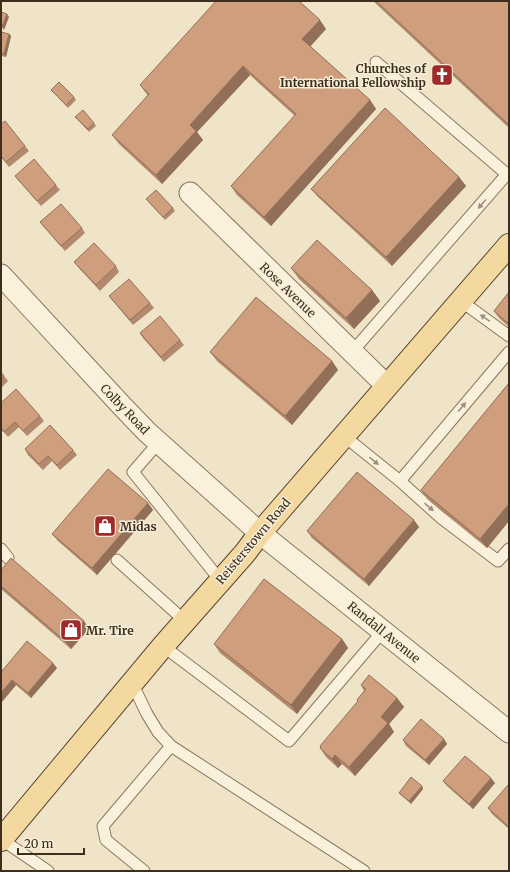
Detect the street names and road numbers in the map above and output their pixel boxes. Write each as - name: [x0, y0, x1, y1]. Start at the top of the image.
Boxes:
- street label: Rose Avenue: [257, 259, 319, 321]
- street label: Colby Road: [97, 381, 153, 437]
- street label: Reisterstown Road: [213, 495, 293, 587]
- street label: Randall Avenue: [345, 598, 423, 666]

